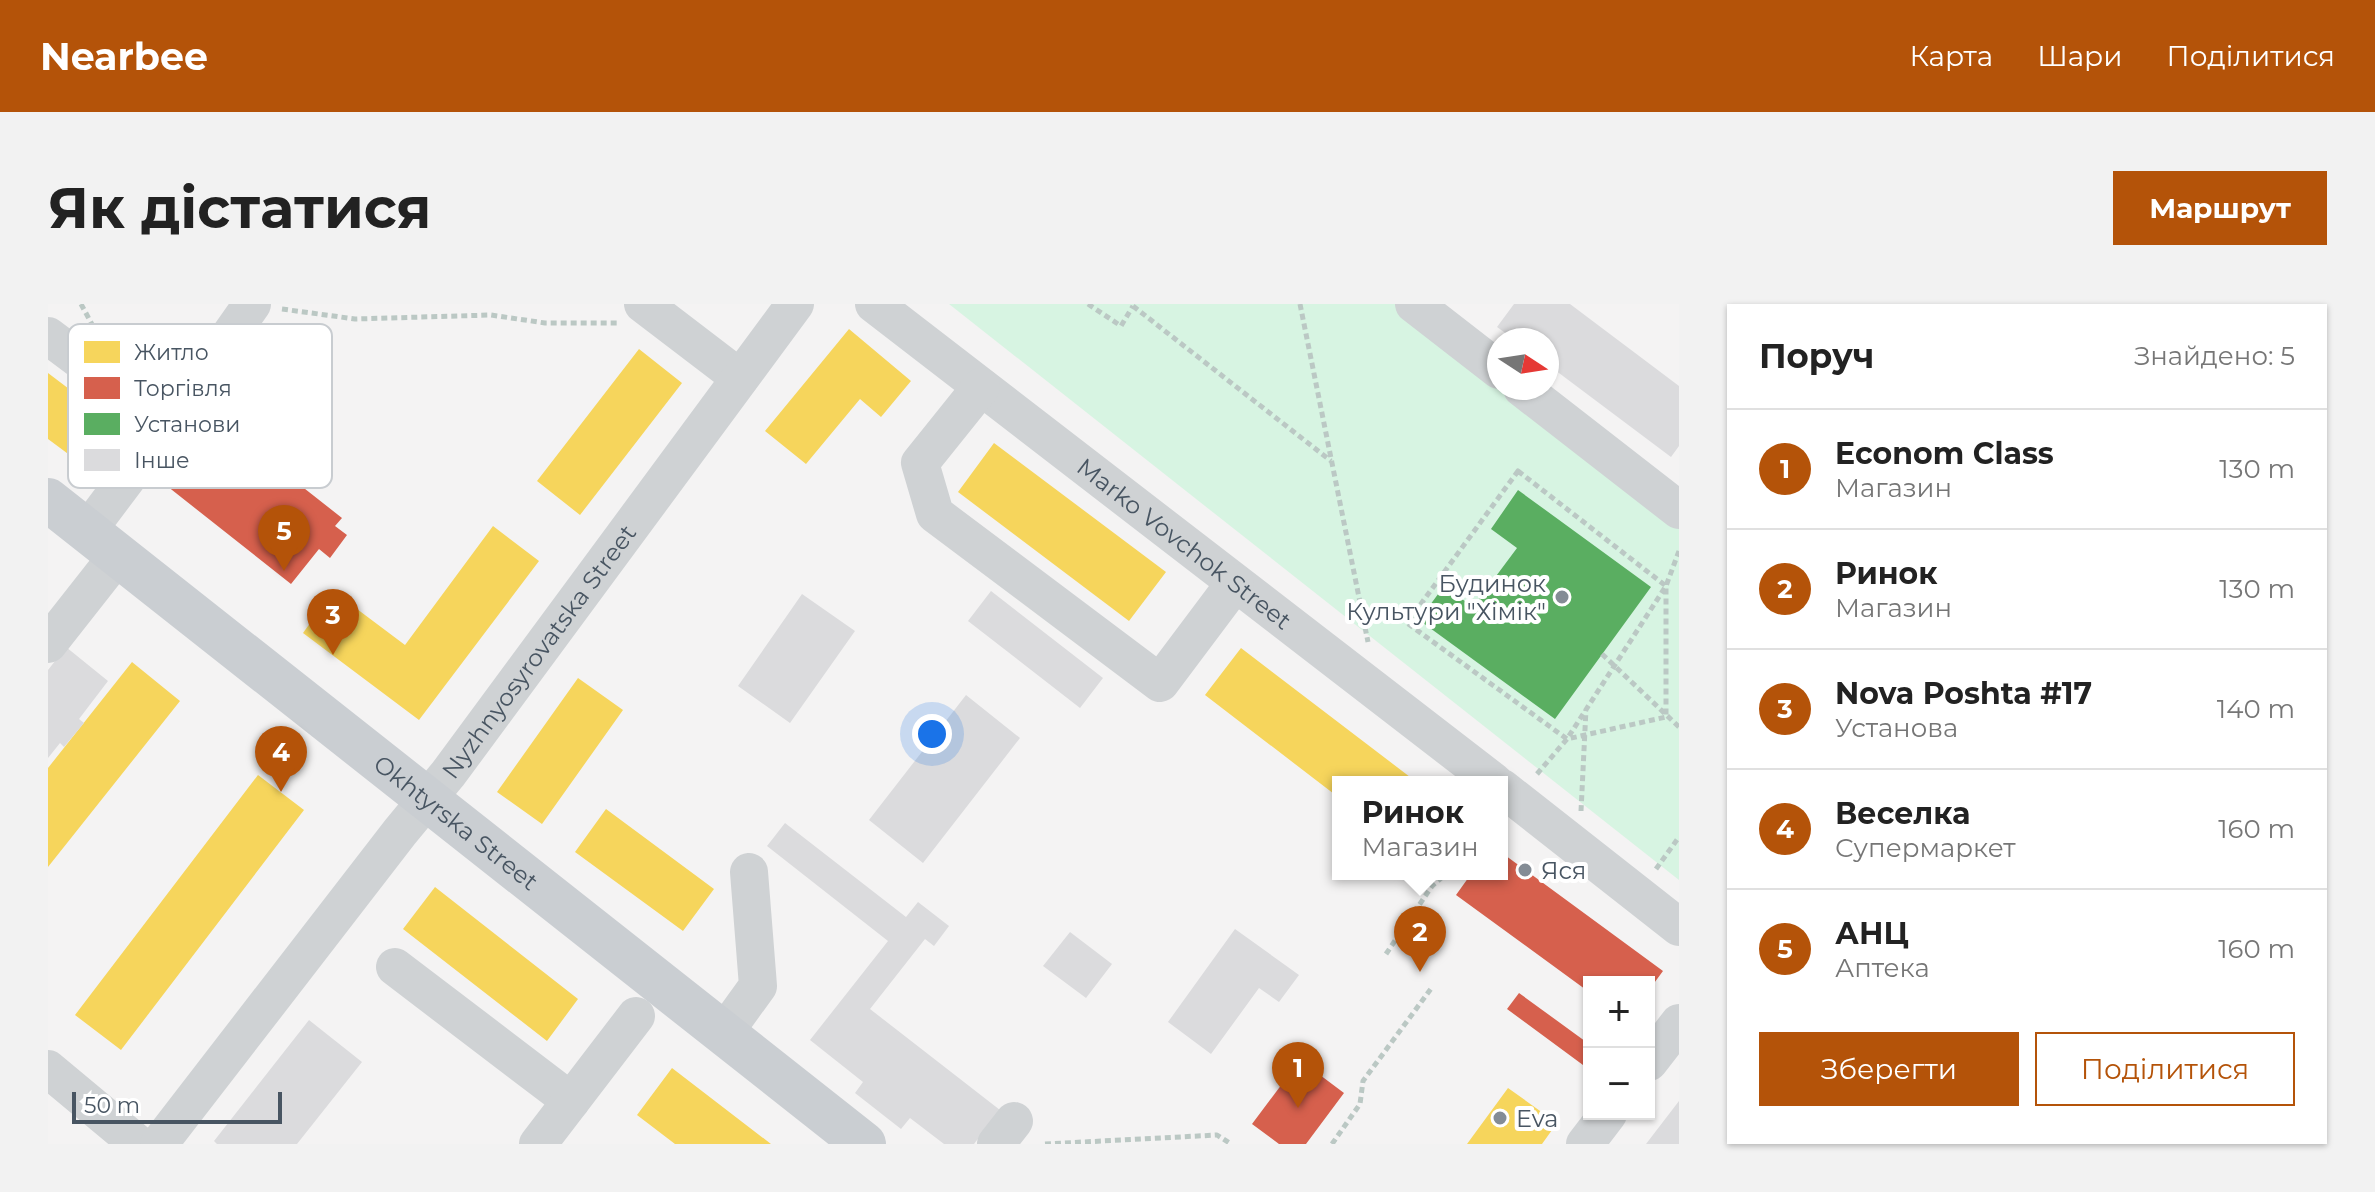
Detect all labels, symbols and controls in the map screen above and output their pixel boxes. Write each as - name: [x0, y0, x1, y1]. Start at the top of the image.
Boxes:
- text: Nearbee: [40, 33, 208, 80]
- text: Карта: [1909, 39, 1993, 73]
- text: Шари: [2037, 39, 2123, 73]
- text: Поділитися: [2167, 39, 2335, 73]
- button: Маршрут: [2113, 171, 2327, 245]
- text: Як дістатися: [48, 174, 431, 242]
- legend: [68, 324, 332, 488]
- north arrow: [1487, 328, 1559, 400]
- text: Поруч: [1759, 335, 1874, 377]
- text: Житло: [134, 339, 209, 366]
- text: Знайдено: 5: [2134, 340, 2295, 372]
- text: Торгівля: [134, 375, 232, 402]
- text: Установи: [134, 411, 241, 438]
- text: Econom Class: [1835, 435, 2054, 472]
- text: Інше: [134, 447, 190, 474]
- street label: Marko Vovchok Street: [1072, 452, 1297, 635]
- text: 1: [1780, 453, 1790, 485]
- text: 130 m: [2219, 453, 2295, 485]
- text: Магазин: [1835, 472, 1952, 504]
- pin: 5: [258, 505, 310, 571]
- street label: Nyzhnyosyrovatska Street: [435, 518, 642, 784]
- text: Ринок: [1835, 555, 1937, 592]
- place label: Будинок Культури "Хімік": [1346, 569, 1546, 626]
- text: 2: [1777, 573, 1793, 605]
- text: 130 m: [2219, 573, 2295, 605]
- marker: Будинок Культури "Хімік": [1553, 588, 1571, 606]
- pin: 3: [307, 589, 359, 655]
- text: Магазин: [1835, 592, 1952, 624]
- text: Nova Poshta #17: [1835, 675, 2092, 712]
- text: 3: [1777, 693, 1793, 725]
- text: 140 m: [2217, 693, 2295, 725]
- text: Установа: [1835, 712, 1958, 744]
- your location: [912, 714, 952, 754]
- pin: 4: [255, 726, 307, 792]
- street label: Okhtyrska Street: [368, 748, 544, 896]
- popup: [1332, 776, 1508, 880]
- text: Ринок: [1361, 794, 1464, 831]
- text: Веселка: [1835, 795, 1970, 832]
- text: 4: [1776, 813, 1794, 845]
- text: 160 m: [2218, 813, 2295, 845]
- text: Магазин: [1361, 831, 1479, 863]
- text: Супермаркет: [1835, 832, 2016, 864]
- place label: Яся: [1541, 856, 1586, 885]
- marker: Яся: [1516, 861, 1534, 879]
- pin: 2: [1394, 906, 1446, 972]
- text: АНЦ: [1835, 915, 1909, 952]
- text: 5: [1777, 933, 1793, 965]
- text: 160 m: [2218, 933, 2295, 965]
- text: Аптека: [1835, 952, 1930, 984]
- map controls: [1583, 976, 1655, 1120]
- button: +: [1583, 976, 1655, 1048]
- button: Зберегти: [1759, 1032, 2019, 1106]
- button: Поділитися: [2035, 1032, 2295, 1106]
- pin: 1: [1272, 1042, 1324, 1108]
- button: −: [1583, 1048, 1655, 1120]
- scale bar: [72, 1088, 282, 1124]
- text: 50 m: [84, 1092, 140, 1119]
- place label: Eva: [1516, 1104, 1559, 1133]
- marker: Eva: [1491, 1109, 1509, 1127]

